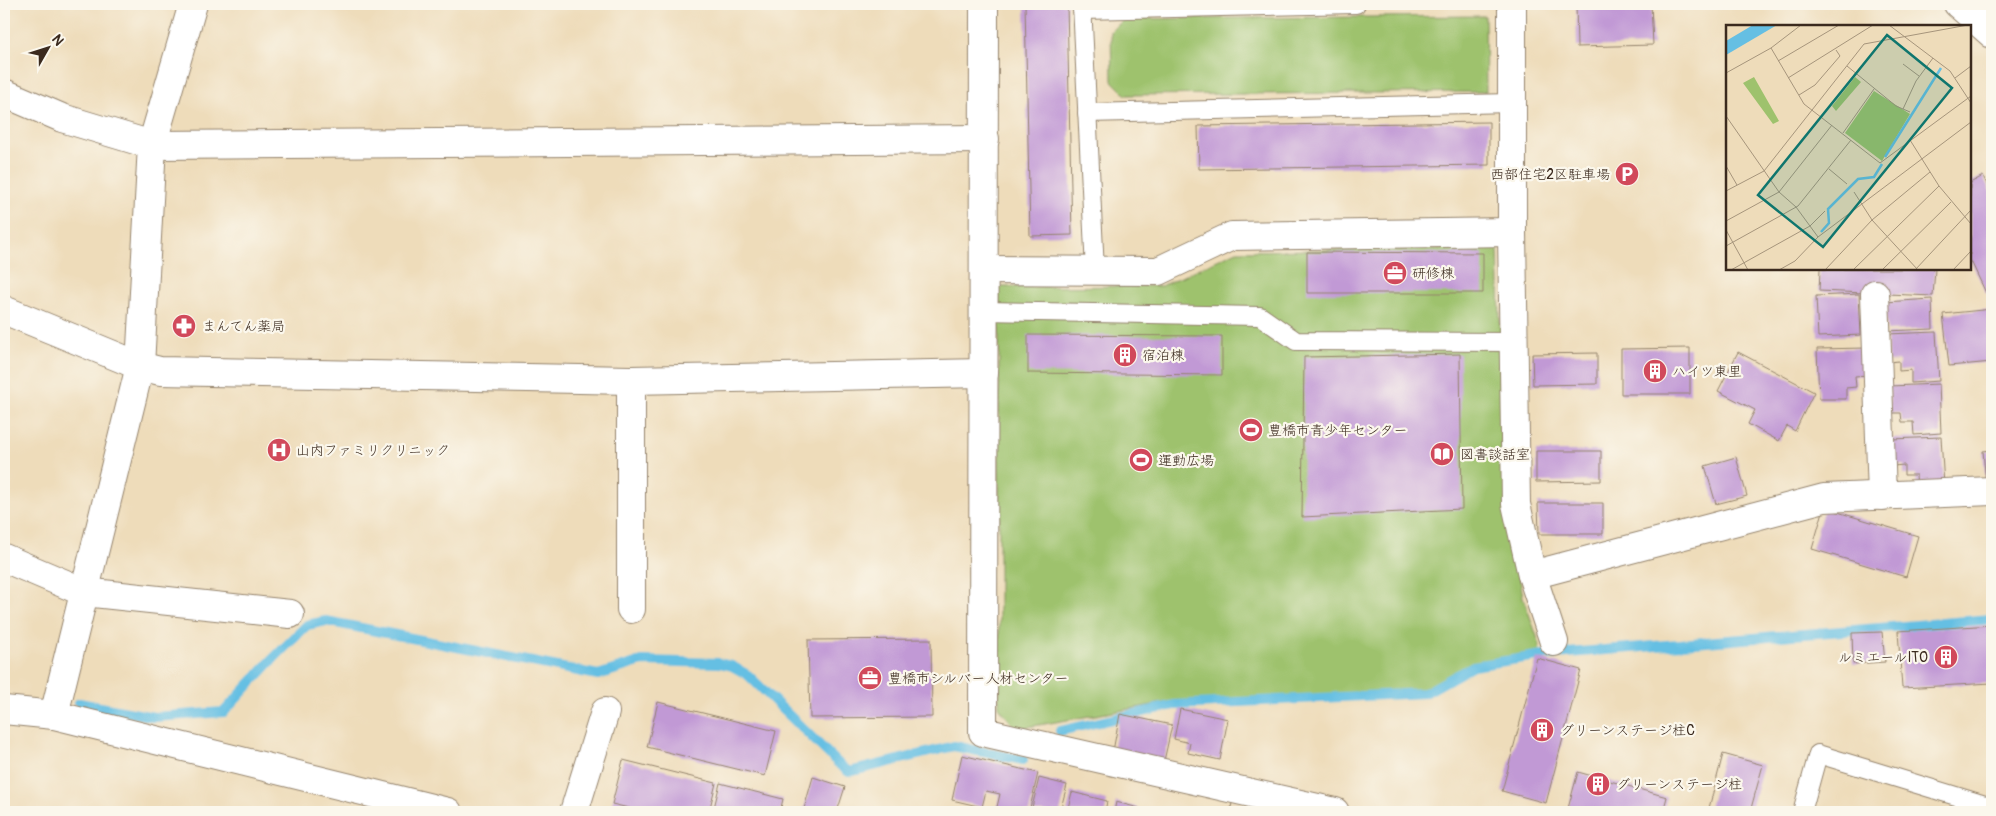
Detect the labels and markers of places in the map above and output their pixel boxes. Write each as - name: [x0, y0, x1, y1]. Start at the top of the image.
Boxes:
- parking icon: 西部住宅2区駐車場: [1614, 161, 1640, 187]
- place label: 西部住宅2区駐車場: [1490, 166, 1610, 183]
- office icon: 研修棟: [1382, 260, 1408, 286]
- place label: 研修棟: [1412, 265, 1455, 282]
- pharmacy icon: まんてん薬局: [171, 313, 197, 339]
- place label: まんてん薬局: [202, 318, 285, 335]
- building icon: 宿泊棟: [1112, 342, 1138, 368]
- place label: 宿泊棟: [1142, 347, 1185, 364]
- building icon: ハイツ東里: [1642, 358, 1668, 384]
- place label: ハイツ東里: [1672, 363, 1742, 380]
- sports icon: 豊橋市青少年センター: [1238, 417, 1264, 443]
- place label: 豊橋市青少年センター: [1268, 422, 1407, 439]
- hospital icon: 山内ファミリクリニック: [266, 437, 292, 463]
- library icon: 図書談話室: [1429, 441, 1455, 467]
- place label: 山内ファミリクリニック: [296, 442, 450, 459]
- place label: 図書談話室: [1460, 446, 1530, 463]
- sports icon: 運動広場: [1128, 447, 1154, 473]
- place label: 運動広場: [1158, 452, 1214, 469]
- building icon: ルミエールITO: [1933, 644, 1959, 670]
- place label: ルミエールITO: [1838, 649, 1928, 666]
- office icon: 豊橋市シルバー人材センター: [857, 665, 883, 691]
- place label: 豊橋市シルバー人材センター: [888, 670, 1069, 687]
- building icon: グリーンステージ柱C: [1529, 717, 1555, 743]
- place label: グリーンステージ柱C: [1560, 722, 1695, 739]
- building icon: グリーンステージ柱: [1585, 771, 1611, 797]
- place label: グリーンステージ柱: [1616, 776, 1742, 793]

